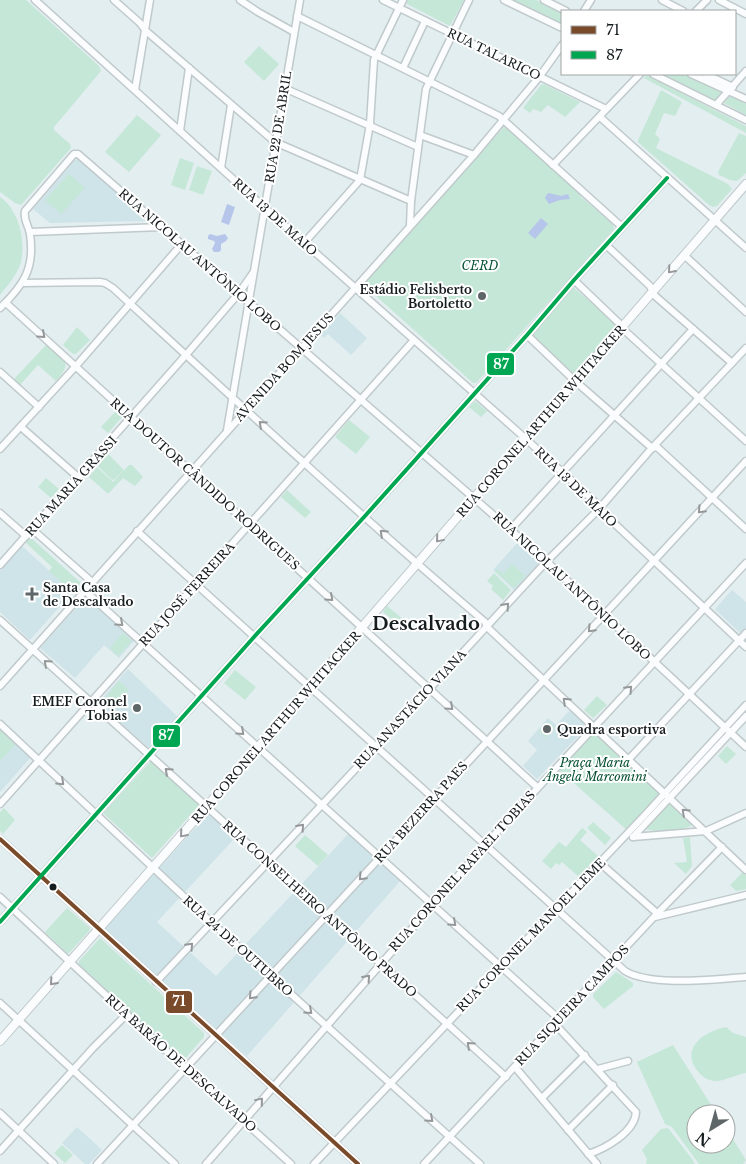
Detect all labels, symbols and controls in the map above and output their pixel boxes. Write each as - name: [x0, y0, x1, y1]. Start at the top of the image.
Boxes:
- legend: [561, 10, 736, 75]
- text: 71: [606, 20, 620, 39]
- street label: RUA TALARICO: [445, 25, 543, 83]
- text: 87: [606, 45, 623, 64]
- street label: RUA 22 DE ABRIL: [262, 70, 294, 184]
- street label: RUA 13 DE MAIO: [230, 175, 320, 259]
- street label: RUA NICOLAU ANTÔNIO LOBO: [116, 185, 285, 335]
- park label: CERD: [462, 258, 498, 273]
- one-way arrow: [668, 265, 677, 274]
- place label: Estádio Felisberto Bortoletto: [359, 282, 472, 311]
- marker: Estádio Felisberto Bortoletto: [476, 290, 488, 302]
- street label: AVENIDA BOM JESUS: [231, 309, 337, 425]
- street label: RUA CORONEL ARTHUR WHITACKER: [453, 321, 629, 520]
- one-way arrow: [36, 329, 45, 338]
- line badge: 87: [486, 352, 515, 376]
- text: 87: [493, 355, 510, 373]
- street label: RUA DOUTOR CÂNDIDO RODRIGUES: [107, 394, 304, 573]
- one-way arrow: [259, 421, 268, 430]
- street label: RUA MARIA GRASSI: [22, 433, 120, 539]
- street label: RUA 13 DE MAIO: [532, 444, 620, 530]
- one-way arrow: [698, 504, 707, 513]
- street label: RUA NICOLAU ANTÔNIO LOBO: [490, 508, 655, 663]
- one-way arrow: [380, 530, 389, 539]
- one-way arrow: [436, 533, 445, 542]
- street label: RUA JOSÉ FERREIRA: [135, 538, 238, 649]
- place label: Santa Casa de Descalvado: [43, 580, 133, 609]
- marker: Santa Casa de Descalvado: [25, 587, 39, 601]
- one-way arrow: [324, 592, 333, 601]
- one-way arrow: [500, 602, 509, 611]
- district label: Descalvado: [372, 613, 480, 635]
- one-way arrow: [115, 617, 124, 626]
- one-way arrow: [588, 624, 597, 633]
- street label: RUA CORONEL ARTHUR WHITACKER: [188, 627, 364, 826]
- street label: RUA ANASTÁCIO VIANA: [350, 645, 470, 772]
- one-way arrow: [43, 659, 52, 668]
- one-way arrow: [623, 686, 632, 695]
- place label: EMEF Coronel Tobias: [32, 694, 128, 723]
- one-way arrow: [563, 698, 572, 707]
- marker: EMEF Coronel Tobias: [131, 702, 143, 714]
- one-way arrow: [445, 702, 454, 711]
- place label: Quadra esportiva: [557, 722, 666, 737]
- marker: Quadra esportiva: [541, 723, 553, 735]
- line badge: 87: [152, 724, 181, 748]
- text: 87: [158, 726, 175, 744]
- one-way arrow: [235, 726, 244, 735]
- park label: Praça Maria Ângela Marcomini: [541, 755, 648, 784]
- street label: RUA BEZERRA PAES: [371, 758, 471, 866]
- one-way arrow: [164, 768, 173, 777]
- one-way arrow: [55, 776, 64, 785]
- street label: RUA CORONEL RAFAEL TOBIAS: [386, 787, 538, 954]
- one-way arrow: [682, 809, 691, 818]
- street label: RUA CONSELHEIRO ANTÔNIO PRADO: [220, 817, 421, 1000]
- one-way arrow: [295, 824, 304, 833]
- one-way arrow: [180, 828, 189, 837]
- street label: RUA CORONEL MANOEL LEME: [453, 855, 609, 1015]
- one-way arrow: [359, 871, 368, 880]
- unlabelled marker: [48, 882, 58, 892]
- street label: RUA 24 DE OUTUBRO: [180, 893, 296, 999]
- one-way arrow: [447, 917, 456, 926]
- street label: RUA SIQUEIRA CAMPOS: [512, 941, 632, 1069]
- one-way arrow: [184, 943, 193, 952]
- one-way arrow: [362, 975, 371, 984]
- one-way arrow: [50, 976, 59, 985]
- line badge: 71: [165, 990, 193, 1014]
- street label: RUA BARÃO DE DESCALVADO: [102, 991, 260, 1135]
- one-way arrow: [249, 991, 258, 1000]
- text: 71: [172, 992, 186, 1010]
- one-way arrow: [303, 1005, 312, 1014]
- one-way arrow: [466, 1042, 475, 1051]
- one-way arrow: [255, 1097, 264, 1106]
- north arrow: [686, 1104, 736, 1154]
- one-way arrow: [425, 1113, 434, 1122]
- text: N: [693, 1128, 714, 1151]

